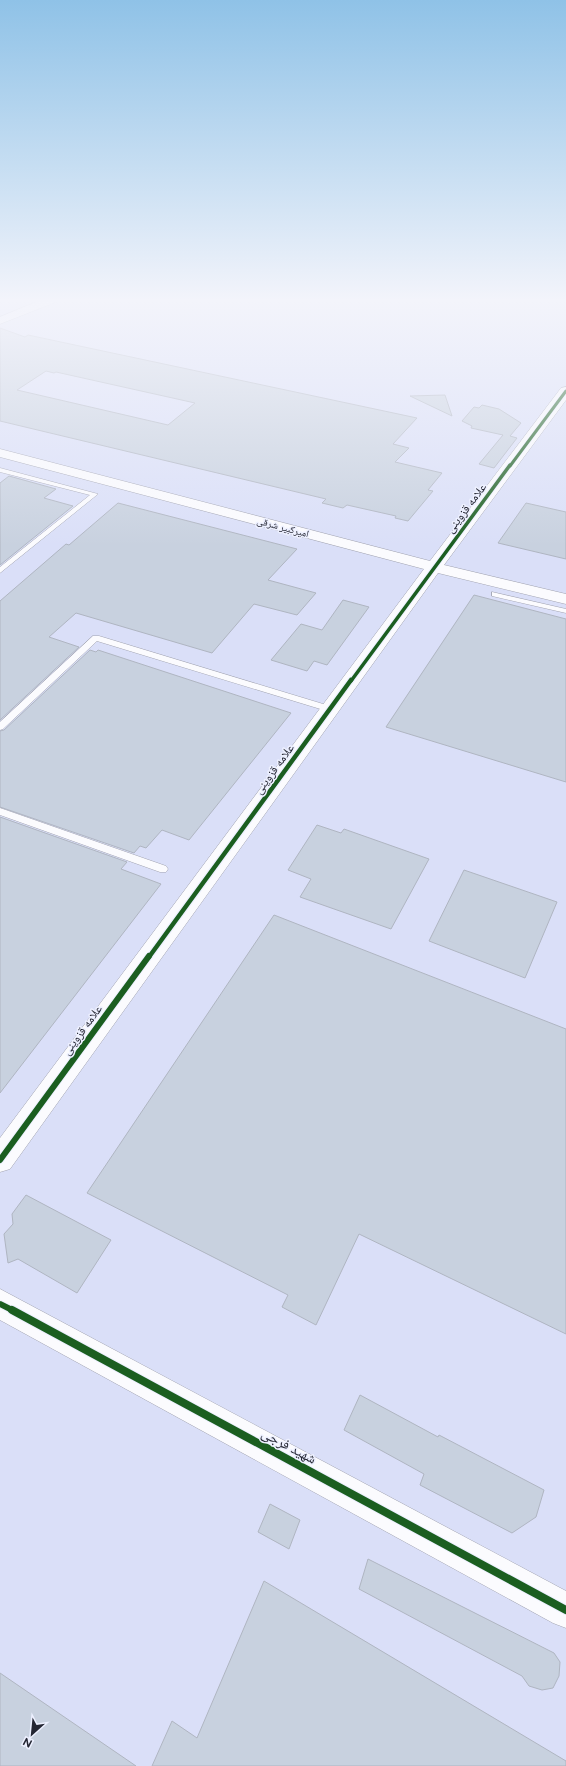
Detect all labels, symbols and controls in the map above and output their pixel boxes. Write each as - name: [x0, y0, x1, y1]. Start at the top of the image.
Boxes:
- street label: علامه قزوینی: [443, 480, 489, 536]
- street label: امیرکبیر شرقی: [256, 514, 310, 540]
- street label: علامه قزوینی: [251, 741, 297, 797]
- street label: علامه قزوینی: [59, 1002, 105, 1058]
- street label: شهید فرجی: [259, 1424, 319, 1468]
- north arrow: [12, 1714, 52, 1754]
- text: N: [21, 1735, 34, 1750]

